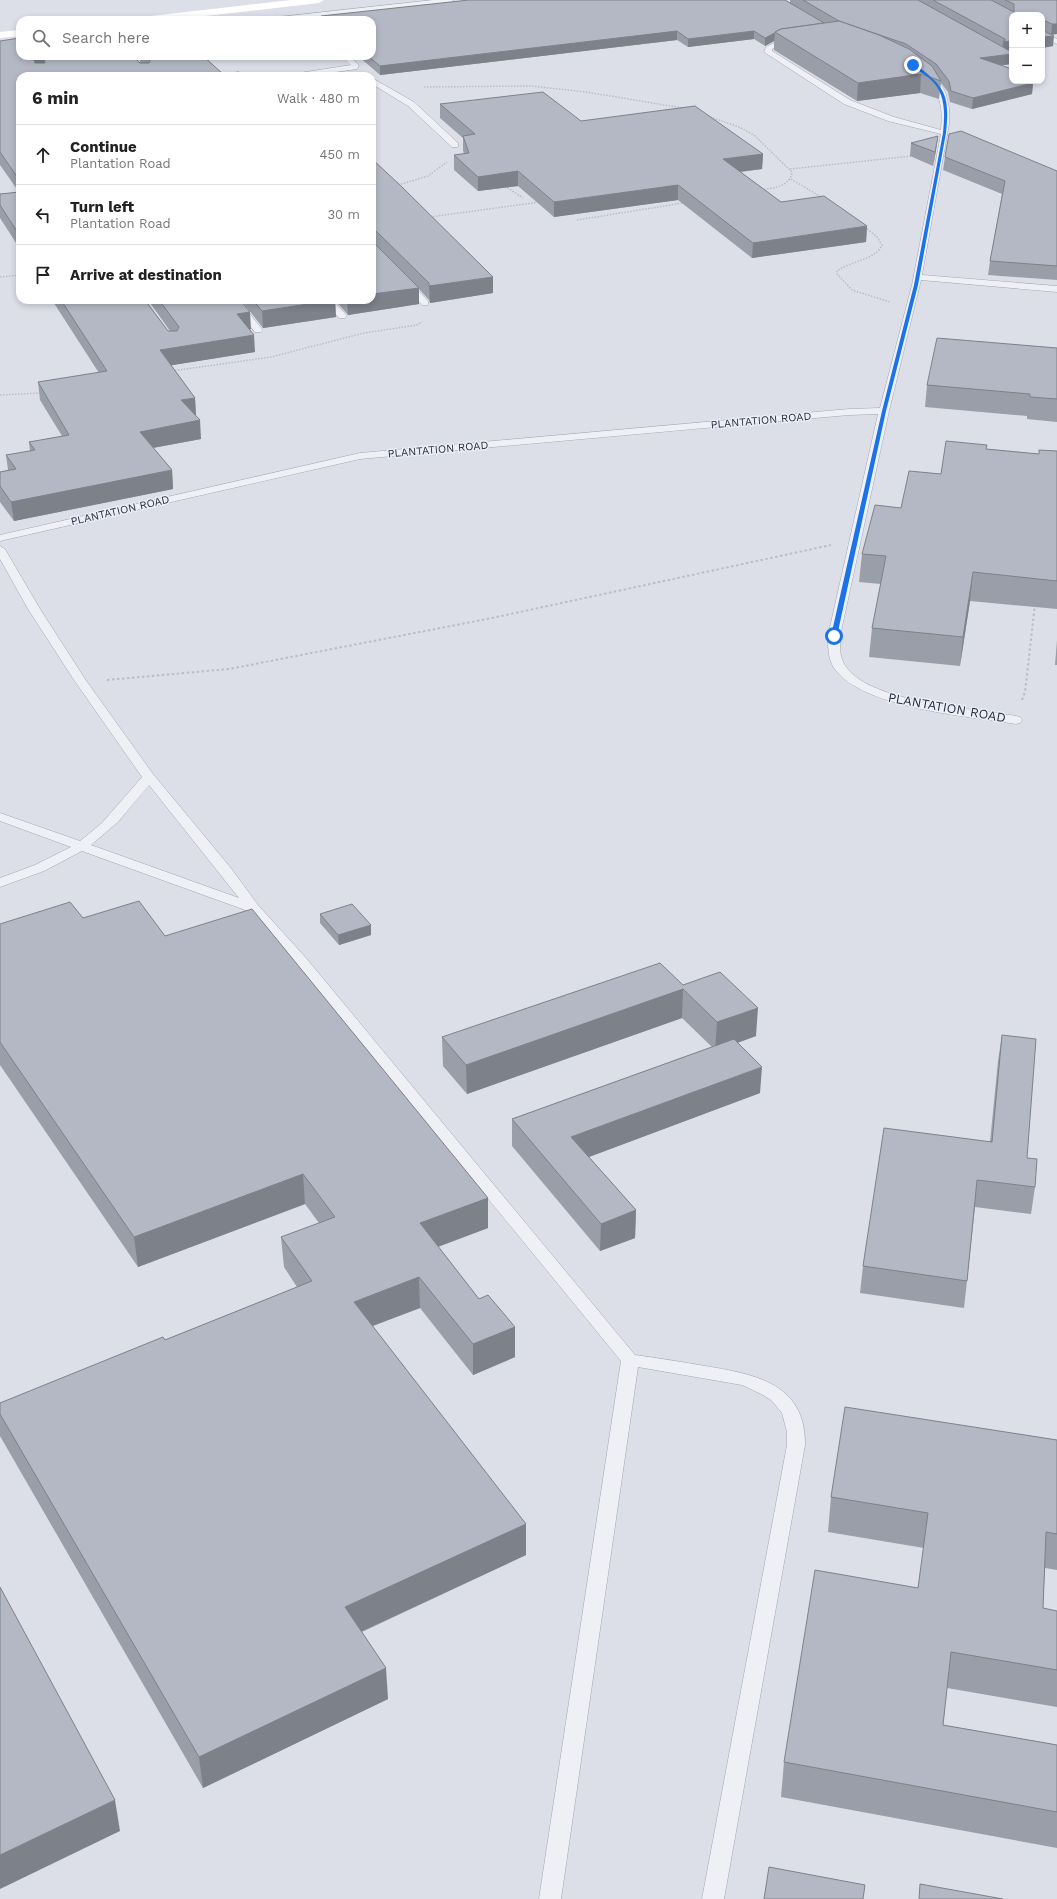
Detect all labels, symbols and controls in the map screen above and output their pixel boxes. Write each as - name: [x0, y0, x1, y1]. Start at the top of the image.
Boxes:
- map controls: [1009, 12, 1045, 84]
- button: +: [1009, 12, 1045, 48]
- search box: [16, 16, 376, 60]
- icon: search: [30, 27, 52, 49]
- text: Search here: [62, 29, 150, 47]
- button: −: [1009, 48, 1045, 84]
- route end: [904, 56, 922, 74]
- text: 6 min: [32, 88, 79, 108]
- text: Walk · 480 m: [277, 91, 360, 106]
- text: Continue: [70, 138, 137, 156]
- icon: ahead: [32, 144, 54, 166]
- text: 450 m: [320, 147, 360, 162]
- text: Plantation Road: [70, 156, 171, 171]
- text: Turn left: [70, 198, 134, 216]
- icon: left: [32, 204, 54, 226]
- text: 30 m: [328, 207, 360, 222]
- text: Plantation Road: [70, 216, 171, 231]
- icon: arrive: [32, 264, 54, 286]
- text: Arrive at destination: [70, 266, 222, 284]
- street label: PLANTATION ROAD: [710, 410, 812, 431]
- street label: PLANTATION ROAD: [387, 439, 489, 460]
- street label: PLANTATION ROAD: [69, 493, 171, 528]
- route start: [825, 627, 843, 645]
- street label: PLANTATION ROAD: [887, 690, 1007, 725]

